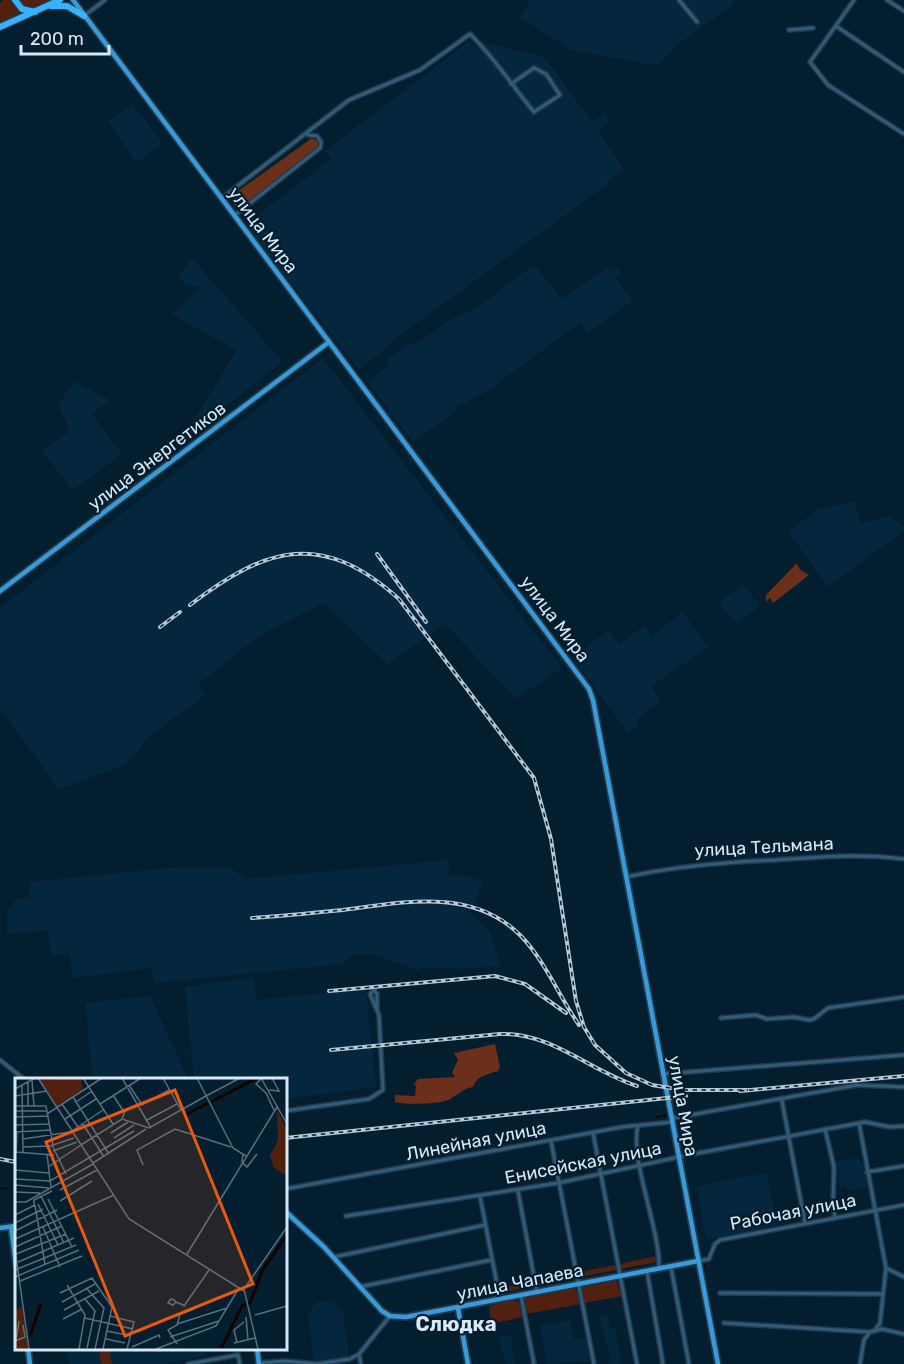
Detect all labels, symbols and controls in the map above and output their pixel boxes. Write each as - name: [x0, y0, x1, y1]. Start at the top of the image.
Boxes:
- scale bar: [21, 18, 110, 56]
- text: 200 m: [30, 28, 84, 50]
- street label: улица Мира: [223, 183, 303, 277]
- street label: улица Энергетиков: [84, 397, 230, 515]
- street label: улица Мира: [515, 572, 595, 666]
- street label: улица Тельмана: [694, 832, 834, 862]
- street label: улица Мира: [663, 1054, 703, 1158]
- inset map: [15, 1078, 286, 1349]
- street label: Линейная улица: [404, 1117, 548, 1165]
- street label: Енисейская улица: [503, 1137, 663, 1189]
- street label: Рабочая улица: [728, 1189, 858, 1235]
- street label: улица Чапаева: [455, 1259, 585, 1305]
- district label: Слюдка: [415, 1312, 497, 1336]

